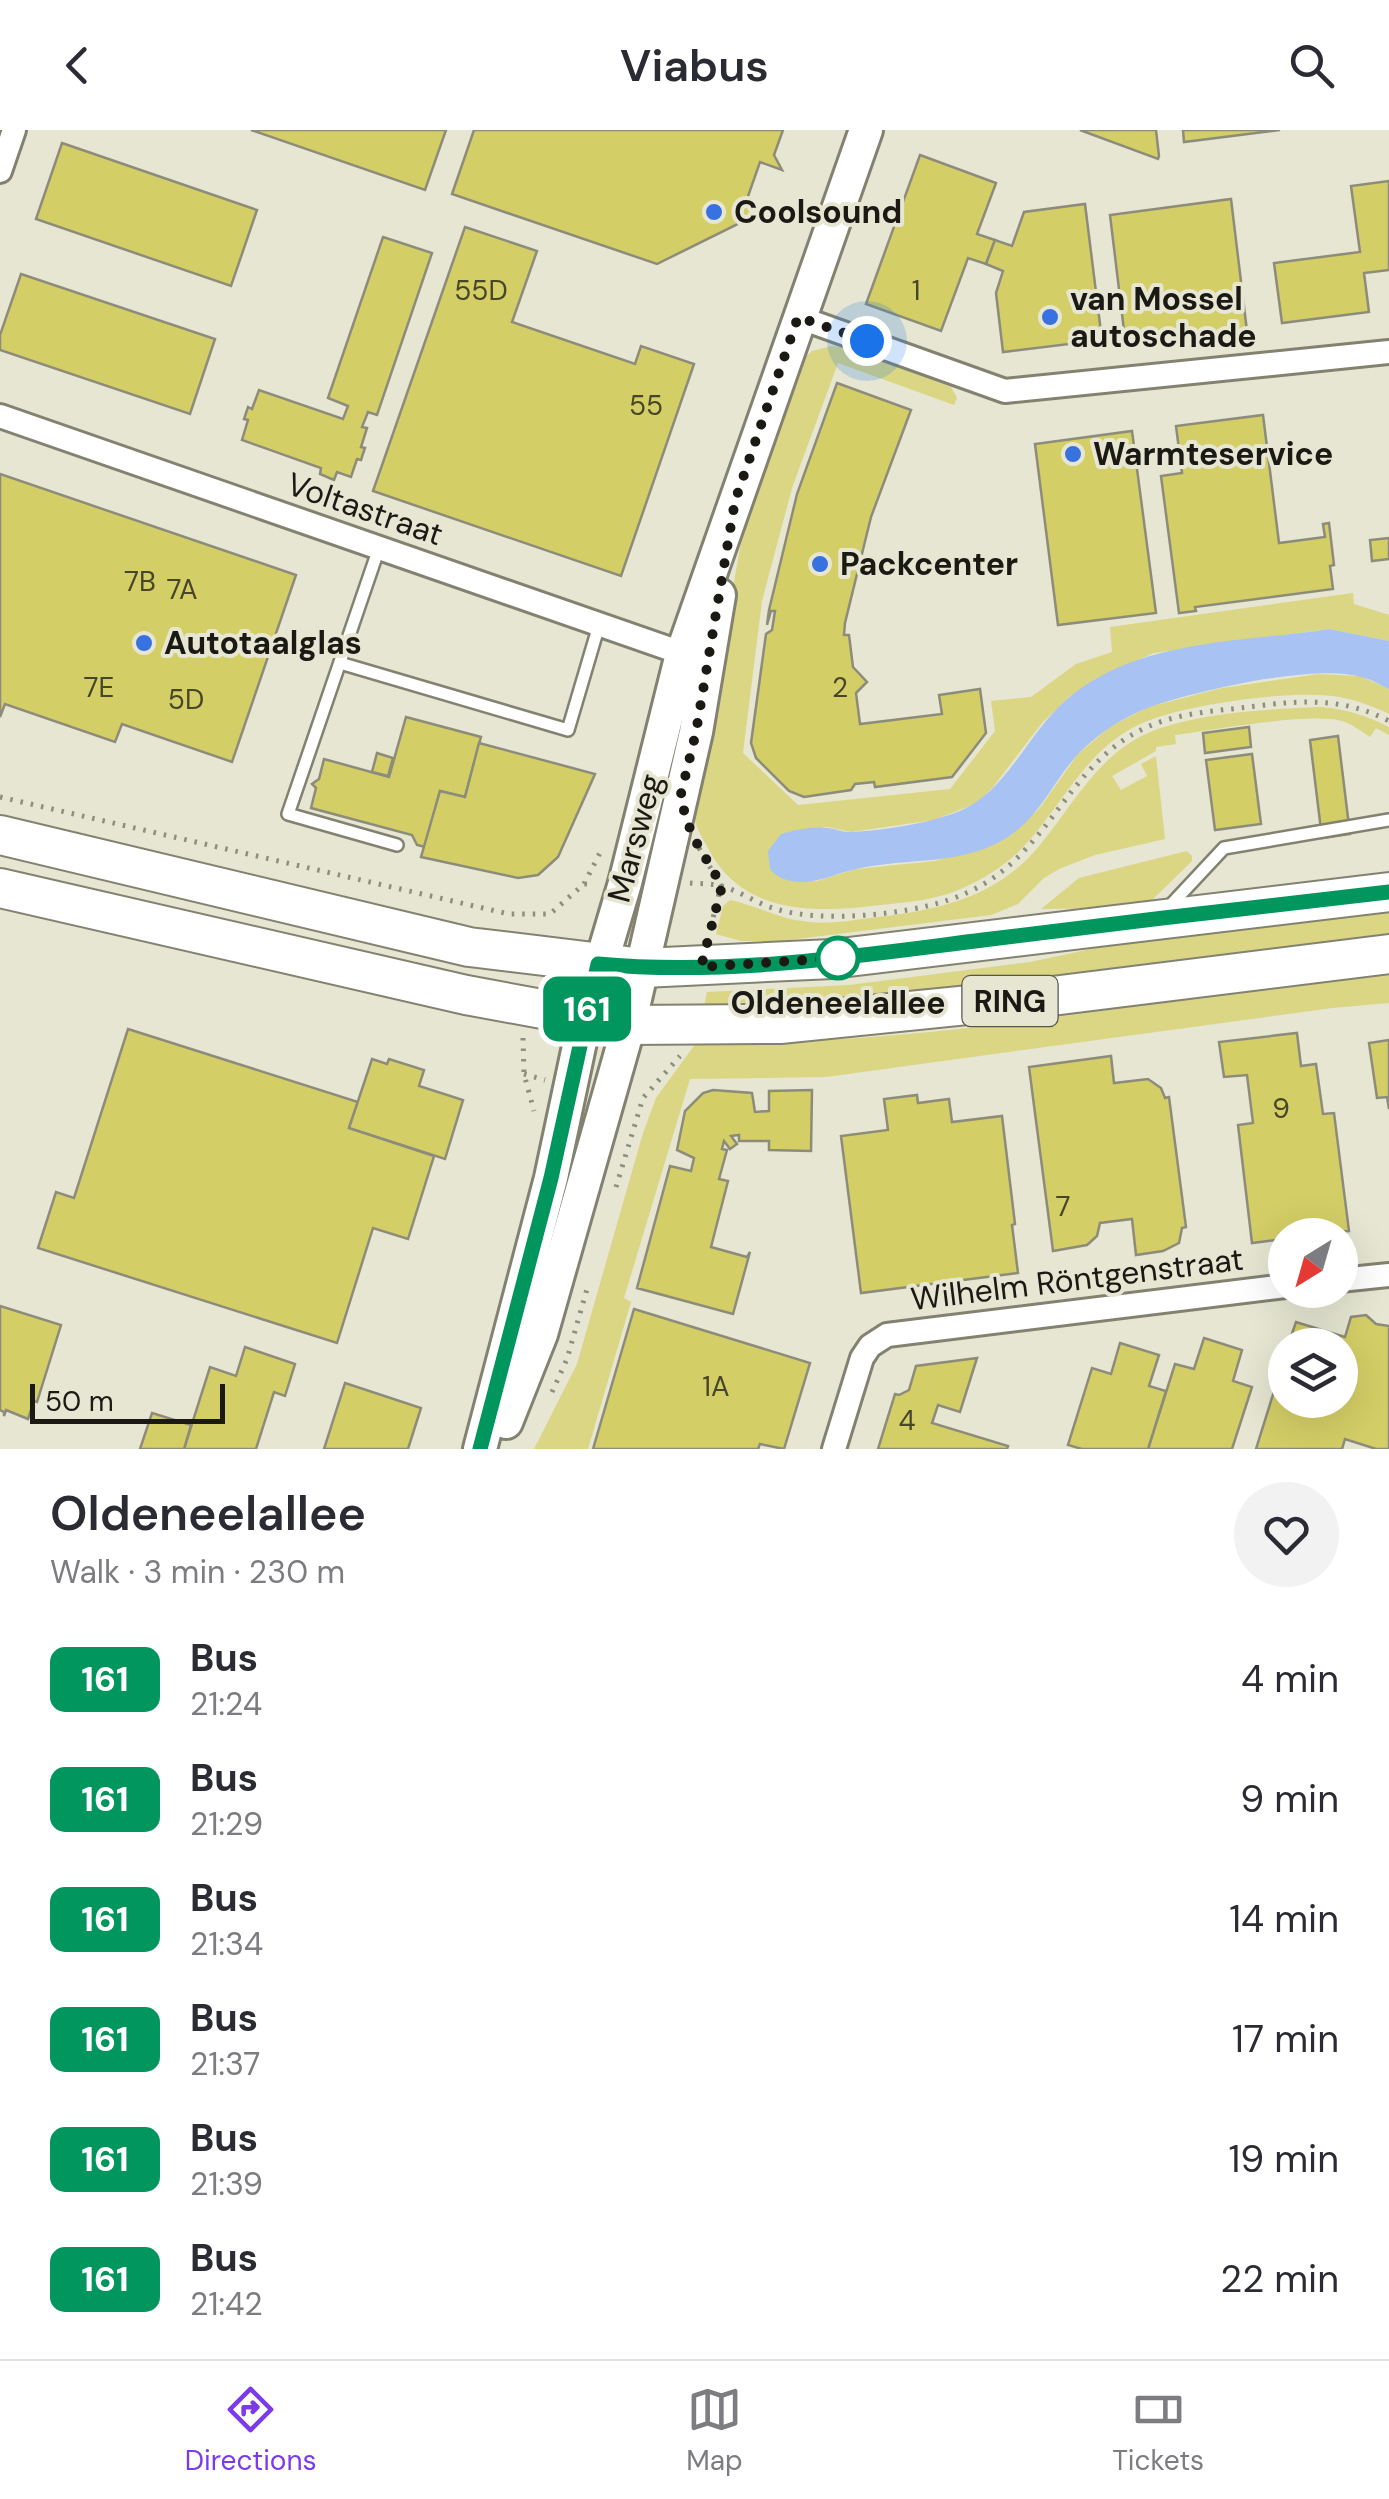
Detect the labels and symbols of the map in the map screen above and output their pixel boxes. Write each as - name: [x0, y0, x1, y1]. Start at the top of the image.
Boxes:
- place label: Coolsound: [734, 191, 902, 233]
- marker: Coolsound: [703, 201, 725, 223]
- house number: 55D: [454, 272, 508, 309]
- house number: 1: [912, 272, 920, 309]
- place label: van Mossel autoschade: [1070, 278, 1257, 357]
- marker: van Mossel autoschade: [1039, 306, 1061, 328]
- your location: [842, 316, 892, 366]
- house number: 55: [629, 387, 663, 424]
- place label: Warmteservice: [1093, 433, 1333, 475]
- marker: Warmteservice: [1062, 443, 1084, 465]
- street label: Voltastraat: [282, 463, 448, 555]
- place label: Packcenter: [840, 543, 1018, 585]
- marker: Packcenter: [809, 553, 831, 575]
- house number: 7B: [124, 563, 156, 600]
- house number: 7A: [166, 571, 198, 608]
- place label: Autotaalglas: [164, 622, 362, 664]
- marker: Autotaalglas: [133, 632, 155, 654]
- house number: 7E: [84, 669, 114, 706]
- house number: 2: [832, 669, 848, 706]
- house number: 5D: [168, 681, 204, 718]
- street label: Marsweg: [598, 769, 672, 907]
- marker: Oldeneelallee: [817, 937, 859, 979]
- line badge: 161: [530, 976, 644, 1042]
- road number: RING: [962, 976, 1058, 1026]
- place label: Oldeneelallee: [730, 982, 946, 1024]
- house number: 9: [1272, 1090, 1290, 1127]
- house number: 7: [1056, 1188, 1070, 1225]
- north arrow: [1268, 1218, 1358, 1308]
- street label: Wilhelm Röntgenstraat: [908, 1238, 1246, 1320]
- house number: 1A: [702, 1368, 730, 1405]
- scale bar: [30, 1379, 225, 1424]
- house number: 4: [899, 1402, 916, 1439]

